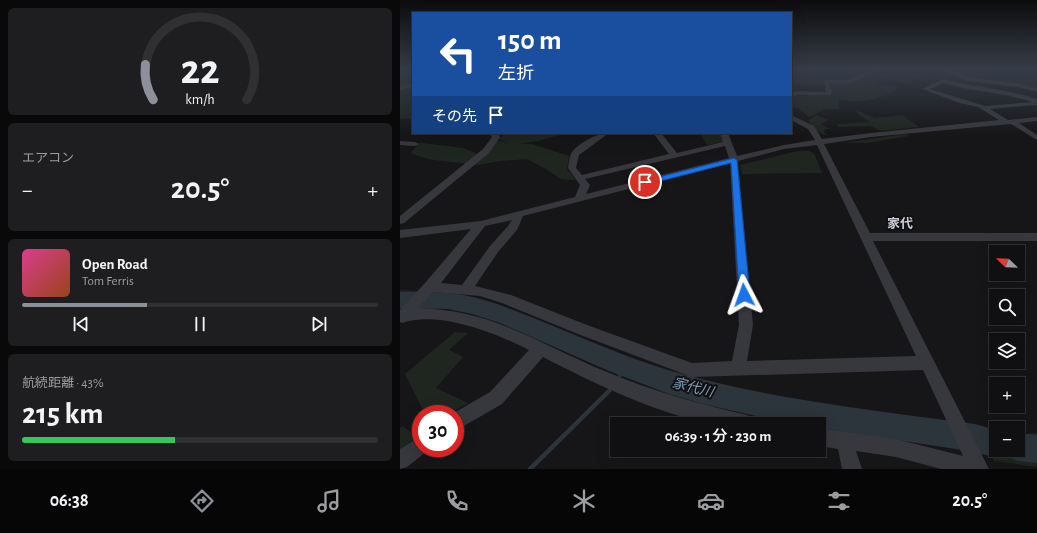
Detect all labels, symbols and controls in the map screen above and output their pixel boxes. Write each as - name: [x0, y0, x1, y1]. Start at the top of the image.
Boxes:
- text: 150 m: [498, 27, 562, 55]
- icon: left: [432, 28, 484, 80]
- text: 22: [180, 49, 220, 90]
- text: 左折: [498, 65, 534, 83]
- text: km/h: [185, 92, 215, 106]
- icon: arrive: [485, 104, 507, 126]
- text: その先: [432, 109, 477, 124]
- text: エアコン: [22, 152, 74, 165]
- pin: [628, 165, 662, 199]
- icon: arrive: [634, 171, 656, 193]
- text: 20.5°: [171, 174, 229, 204]
- text: −: [22, 179, 33, 201]
- text: +: [367, 179, 378, 201]
- district label: 家代: [887, 216, 913, 231]
- north arrow: [989, 245, 1025, 281]
- map controls: [989, 245, 1025, 457]
- text: Open Road: [82, 257, 148, 272]
- position arrow: [723, 274, 765, 316]
- text: Tom Ferris: [82, 275, 134, 288]
- button: search: [989, 289, 1025, 325]
- icon: previous: [70, 313, 92, 335]
- icon: pause: [189, 313, 211, 335]
- icon: next: [308, 313, 330, 335]
- button: layers: [989, 333, 1025, 369]
- water label: 家代川: [671, 375, 717, 400]
- text: 航続距離 · 43%: [22, 377, 104, 390]
- button: +: [989, 377, 1025, 413]
- text: 215 km: [22, 399, 103, 429]
- speed limit sign: 30: [412, 405, 464, 457]
- button: −: [989, 421, 1025, 457]
- text: 06:39 · 1 分 · 230 m: [665, 429, 771, 444]
- icon: directions: [188, 487, 216, 515]
- icon: music: [315, 487, 343, 515]
- icon: phone: [443, 487, 471, 515]
- icon: climate: [570, 487, 598, 515]
- icon: car: [697, 487, 725, 515]
- icon: filters: [825, 487, 853, 515]
- text: 06:38: [50, 492, 89, 510]
- text: 20.5°: [952, 492, 987, 510]

